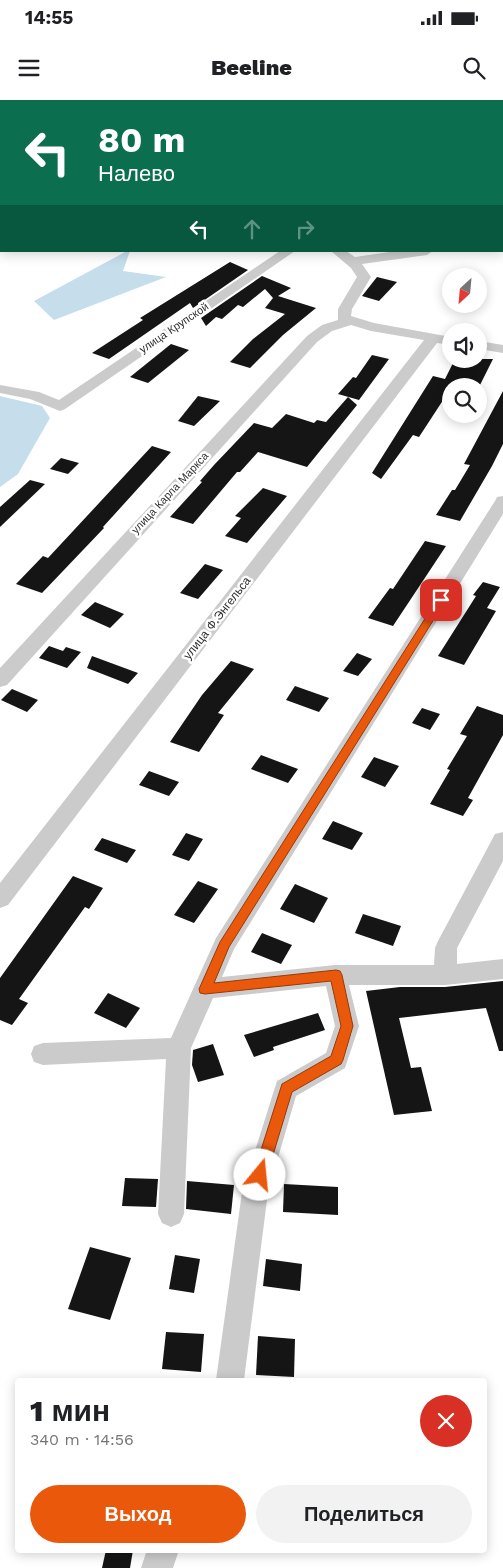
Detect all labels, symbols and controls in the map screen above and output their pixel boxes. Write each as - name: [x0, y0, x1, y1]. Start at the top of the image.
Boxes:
- text: 14:55: [25, 6, 73, 29]
- icon: menu: [15, 54, 43, 82]
- icon: search: [460, 54, 488, 82]
- text: Beeline: [211, 55, 292, 80]
- text: 80 m: [98, 119, 185, 161]
- icon: left: [15, 120, 80, 185]
- text: Налево: [98, 161, 175, 186]
- icon: left: [185, 215, 213, 243]
- icon: ahead: [238, 215, 266, 243]
- icon: right: [291, 215, 319, 243]
- north arrow: [442, 268, 488, 312]
- map controls: [442, 268, 487, 423]
- street label: улица Крупской: [137, 300, 211, 356]
- button: sound: [442, 323, 487, 368]
- button: search: [442, 378, 487, 423]
- street label: улица Карла Маркса: [129, 449, 212, 536]
- street label: улица Ф.Энгельса: [180, 574, 254, 662]
- pin: [420, 579, 462, 621]
- icon: arrive: [427, 586, 455, 614]
- position arrow: [233, 1148, 285, 1200]
- text: 1 мин: [30, 1393, 110, 1428]
- button: close: [420, 1395, 472, 1447]
- text: 340 m · 14:56: [30, 1430, 134, 1449]
- button: Выход: [30, 1485, 246, 1543]
- button: Поделиться: [256, 1485, 472, 1543]

